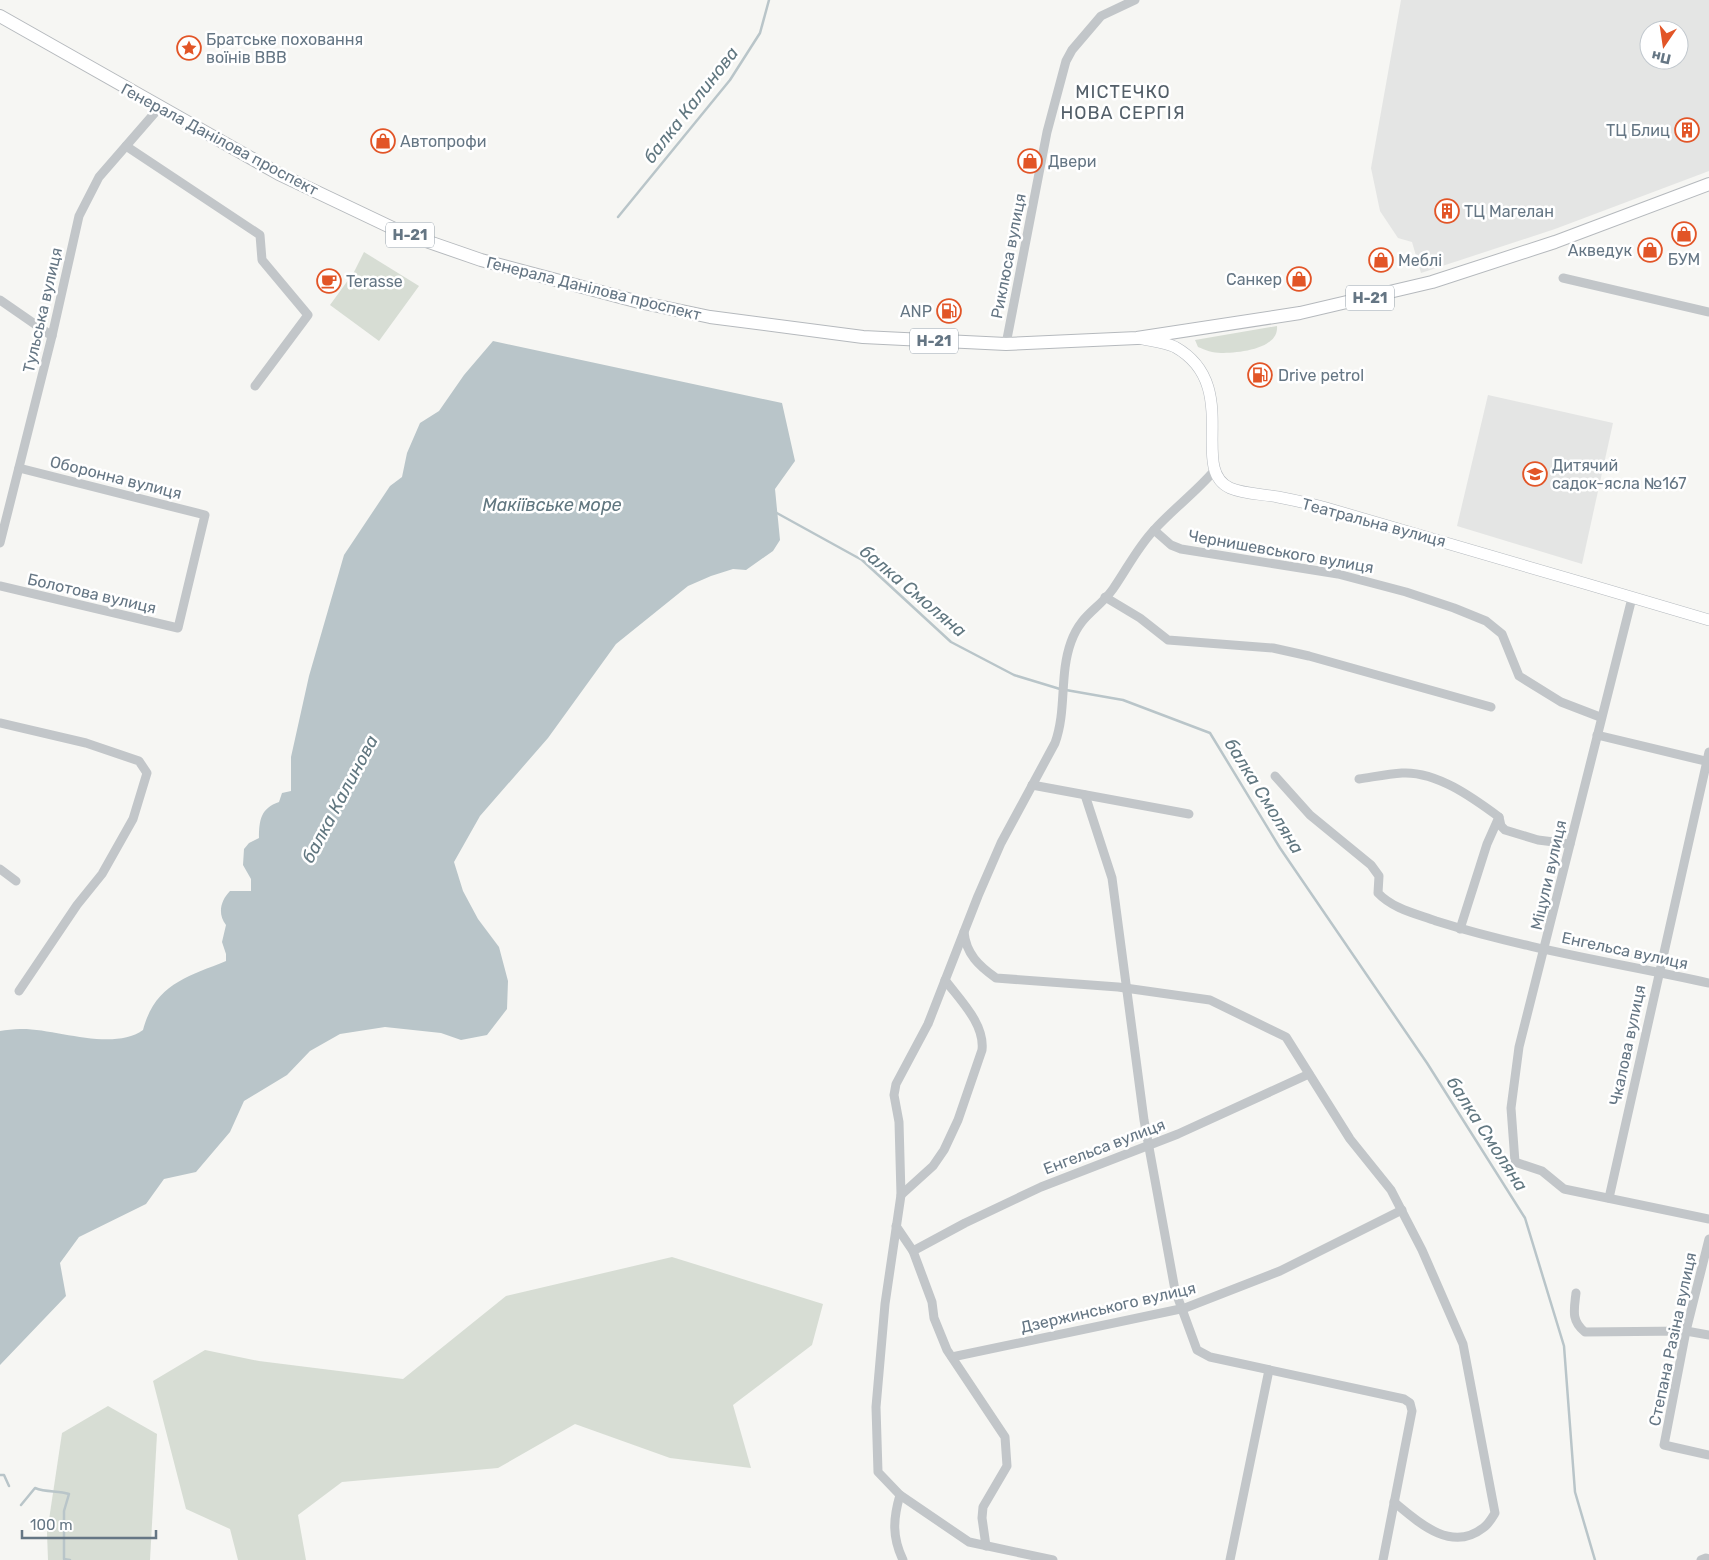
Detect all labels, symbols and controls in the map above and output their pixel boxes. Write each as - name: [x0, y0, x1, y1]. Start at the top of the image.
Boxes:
- north arrow: [1639, 20, 1689, 70]
- place label: Братське поховання воїнів ВВВ: [206, 30, 363, 67]
- place icon: Братське поховання воїнів ВВВ: [176, 35, 202, 61]
- water label: балка Калинова: [639, 42, 743, 167]
- text: Пн: [1650, 47, 1673, 68]
- street label: Генерала Данілова проспект: [118, 79, 322, 200]
- district label: МІСТЕЧКО НОВА СЕРГІЯ: [1060, 81, 1186, 124]
- building icon: ТЦ Блиц: [1674, 117, 1700, 143]
- place label: ТЦ Блиц: [1606, 121, 1670, 140]
- shop icon: Автопрофи: [370, 128, 396, 154]
- place label: Автопрофи: [400, 132, 486, 151]
- shop icon: Двери: [1017, 148, 1043, 174]
- place label: Двери: [1048, 152, 1097, 171]
- street label: Риклюса вулиця: [987, 192, 1030, 320]
- building icon: ТЦ Магелан: [1434, 198, 1460, 224]
- place label: ТЦ Магелан: [1464, 202, 1554, 221]
- shop icon: БУМ: [1671, 221, 1697, 247]
- road number: Н-21: [386, 222, 434, 248]
- shop icon: Акведук: [1637, 237, 1663, 263]
- place label: Акведук: [1568, 241, 1632, 260]
- street label: Тульська вулиця: [19, 246, 66, 375]
- shop icon: Меблі: [1368, 247, 1394, 273]
- place label: БУМ: [1668, 250, 1700, 269]
- place label: Меблі: [1398, 251, 1442, 270]
- street label: Генерала Данілова проспект: [485, 253, 703, 324]
- shop icon: Санкер: [1286, 266, 1312, 292]
- cafe icon: Terasse: [316, 268, 342, 294]
- place label: Санкер: [1226, 270, 1282, 289]
- place label: Terasse: [346, 272, 403, 291]
- road number: Н-21: [1346, 286, 1394, 310]
- fuel station icon: ANP: [936, 298, 962, 324]
- place label: ANP: [900, 302, 932, 321]
- road number: Н-21: [910, 328, 958, 354]
- fuel station icon: Drive petrol: [1247, 362, 1273, 388]
- place label: Drive petrol: [1278, 366, 1364, 385]
- street label: Оборонна вулиця: [48, 452, 184, 503]
- place label: Дитячий садок-ясла №167: [1552, 456, 1686, 493]
- school or university icon: Дитячий садок-ясла №167: [1522, 461, 1548, 487]
- water label: Макіївське море: [482, 494, 622, 516]
- street label: Театральна вулиця: [1300, 494, 1448, 551]
- street label: Чернишевського вулиця: [1187, 526, 1375, 577]
- water label: балка Смоляна: [855, 540, 971, 642]
- street label: Болотова вулиця: [26, 569, 158, 618]
- water label: балка Калинова: [297, 731, 383, 867]
- water label: балка Смоляна: [1220, 734, 1309, 858]
- street label: Міцули вулиця: [1527, 818, 1570, 932]
- street label: Енгельса вулиця: [1560, 928, 1690, 973]
- street label: Чкалова вулиця: [1605, 983, 1650, 1107]
- water label: балка Смоляна: [1442, 1073, 1532, 1196]
- street label: Енгельса вулиця: [1041, 1115, 1168, 1178]
- street label: Степана Разіна вулиця: [1645, 1250, 1700, 1428]
- street label: Дзержинського вулиця: [1019, 1278, 1198, 1337]
- scale bar: [22, 1508, 156, 1540]
- text: 100 m: [30, 1516, 72, 1534]

